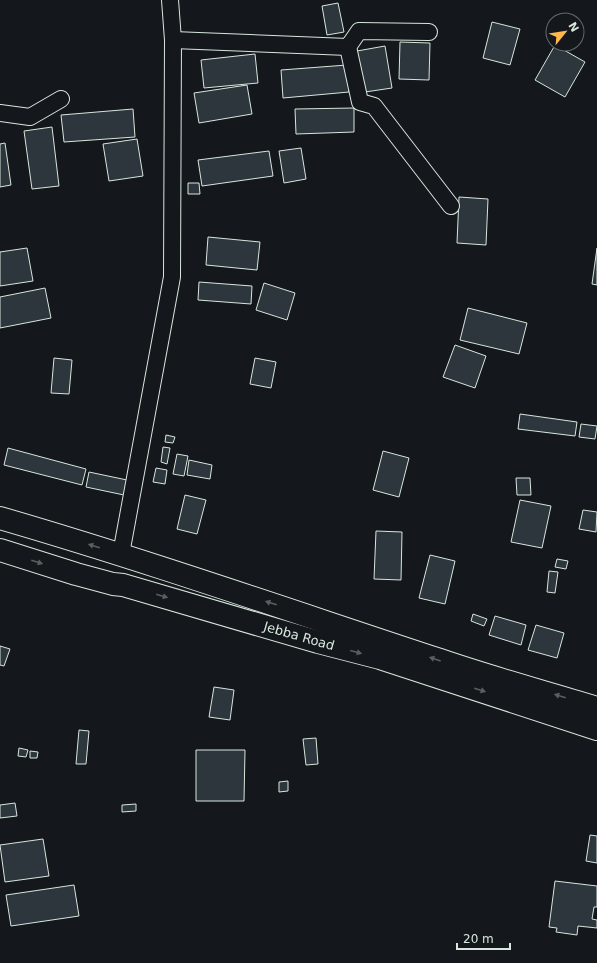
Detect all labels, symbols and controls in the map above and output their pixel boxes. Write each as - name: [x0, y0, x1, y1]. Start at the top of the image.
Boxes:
- north arrow: [545, 12, 585, 52]
- text: N: [565, 20, 581, 34]
- one-way arrow: [88, 543, 100, 549]
- one-way arrow: [32, 559, 44, 565]
- one-way arrow: [157, 593, 169, 599]
- one-way arrow: [265, 600, 277, 606]
- street label: Jebba Road: [261, 618, 336, 653]
- one-way arrow: [349, 649, 362, 655]
- one-way arrow: [429, 655, 441, 661]
- one-way arrow: [474, 688, 486, 694]
- one-way arrow: [553, 693, 565, 699]
- scale bar: [457, 925, 510, 951]
- text: 20 m: [463, 932, 494, 946]

